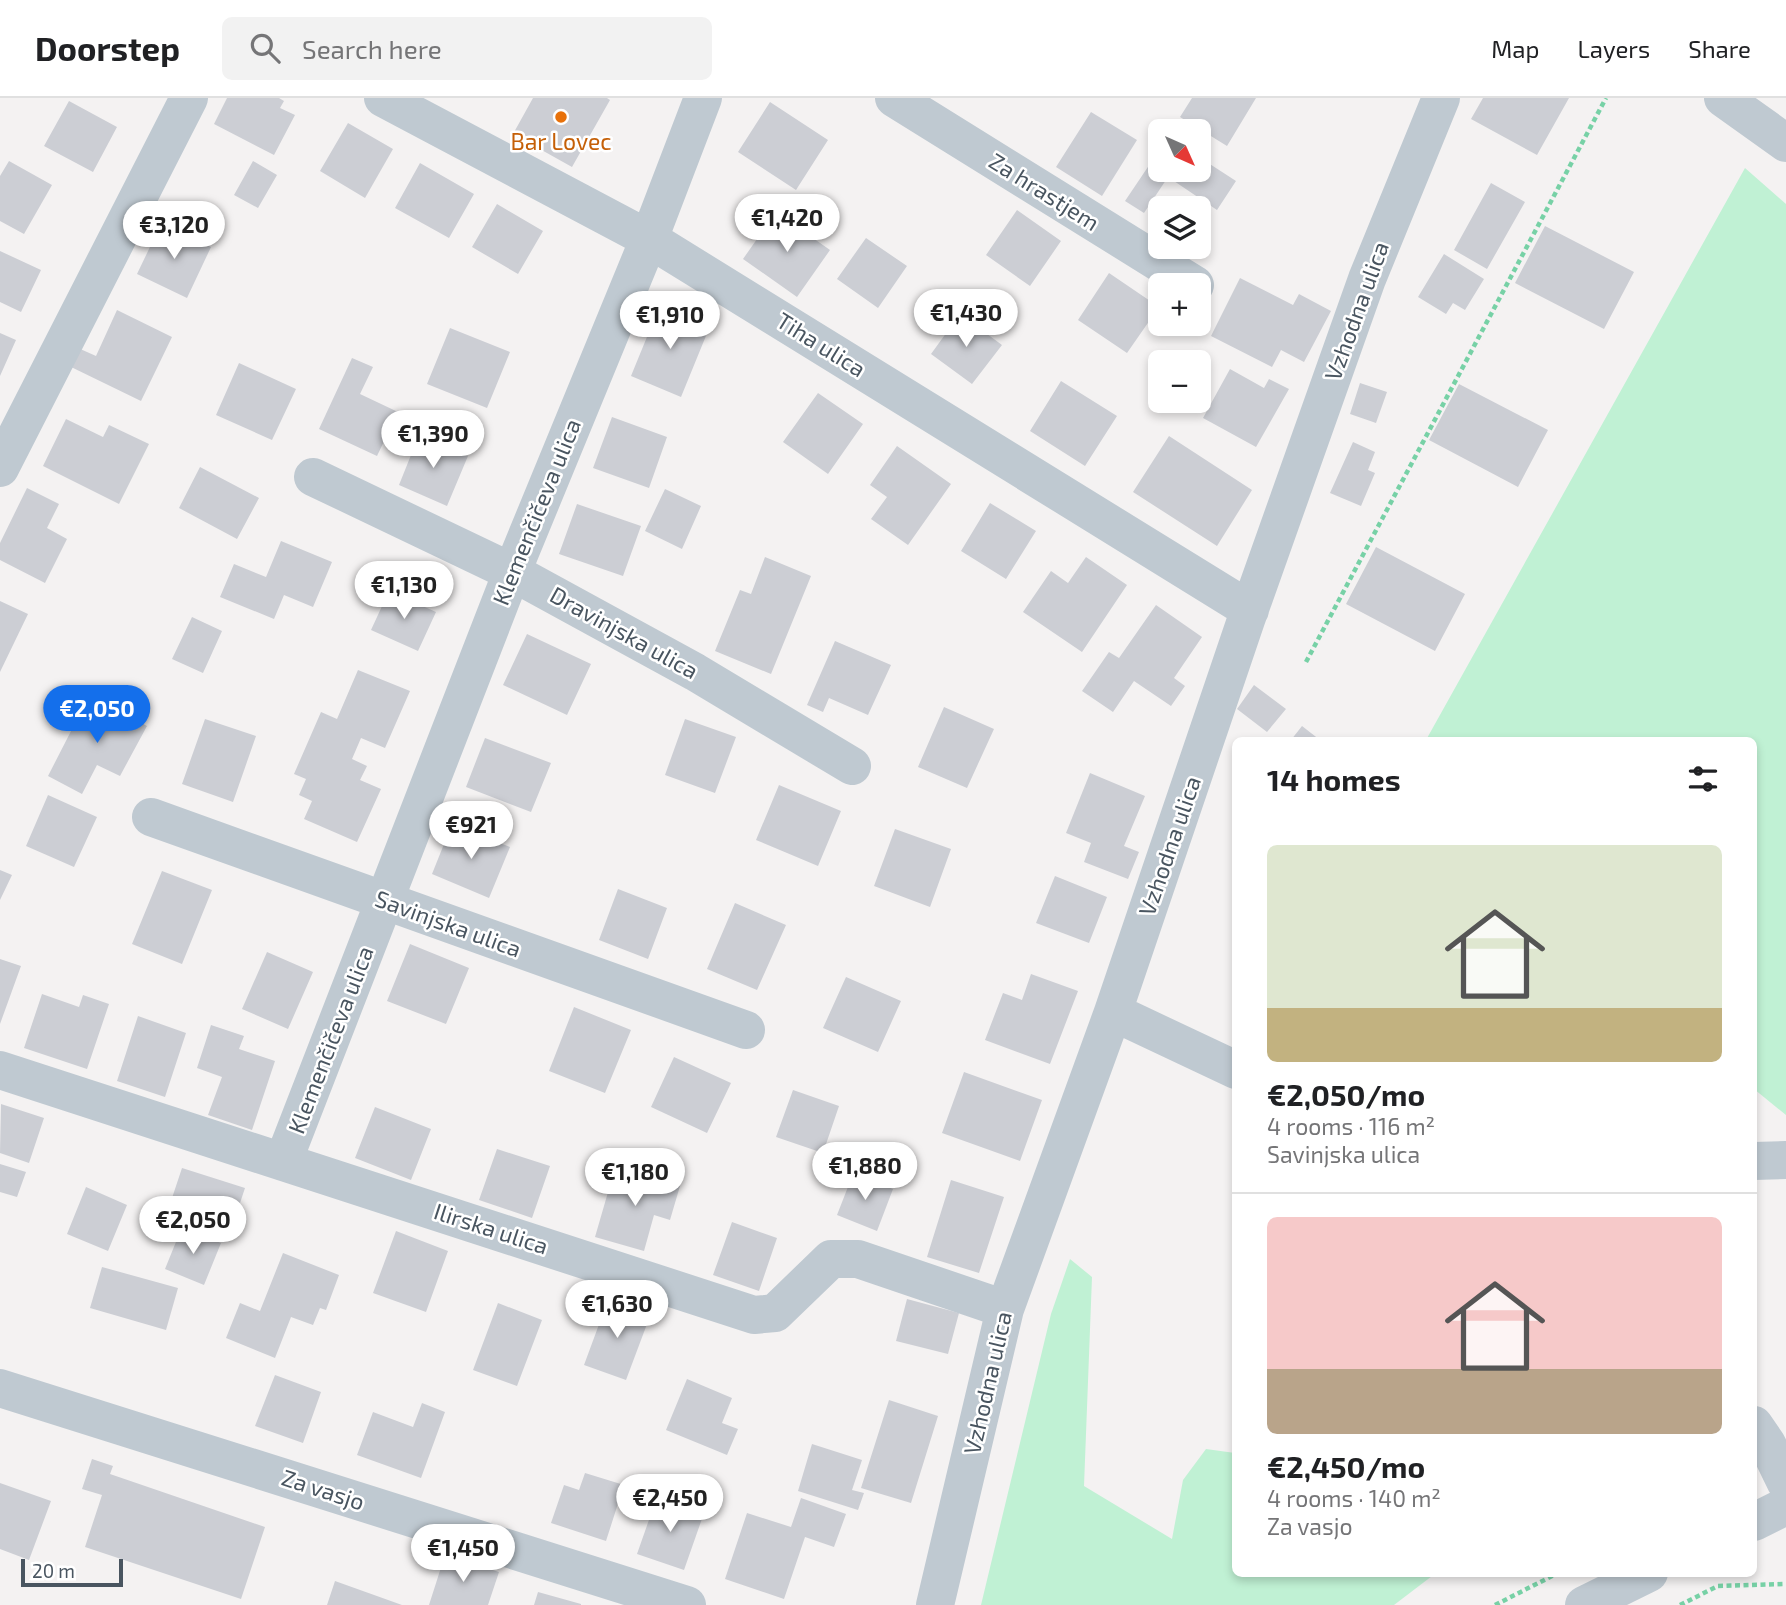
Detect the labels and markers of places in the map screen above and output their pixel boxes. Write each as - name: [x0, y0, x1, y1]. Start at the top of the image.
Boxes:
- marker: Bar Lovec: [553, 109, 569, 125]
- place label: Bar Lovec: [510, 127, 612, 155]
- pin: €1,420: [730, 194, 844, 254]
- pin: €3,120: [117, 202, 231, 261]
- pin: €1,430: [909, 289, 1023, 349]
- pin: €1,910: [613, 292, 727, 351]
- pin: €1,390: [376, 410, 490, 470]
- pin: €1,130: [347, 561, 461, 621]
- pin: €2,050: [40, 686, 154, 745]
- pin: €921: [430, 802, 512, 861]
- pin: €1,880: [808, 1142, 922, 1202]
- pin: €1,180: [578, 1148, 692, 1208]
- pin: €2,050: [136, 1196, 250, 1256]
- pin: €1,630: [560, 1280, 674, 1340]
- pin: €2,450: [613, 1474, 727, 1534]
- pin: €1,450: [406, 1524, 520, 1584]

